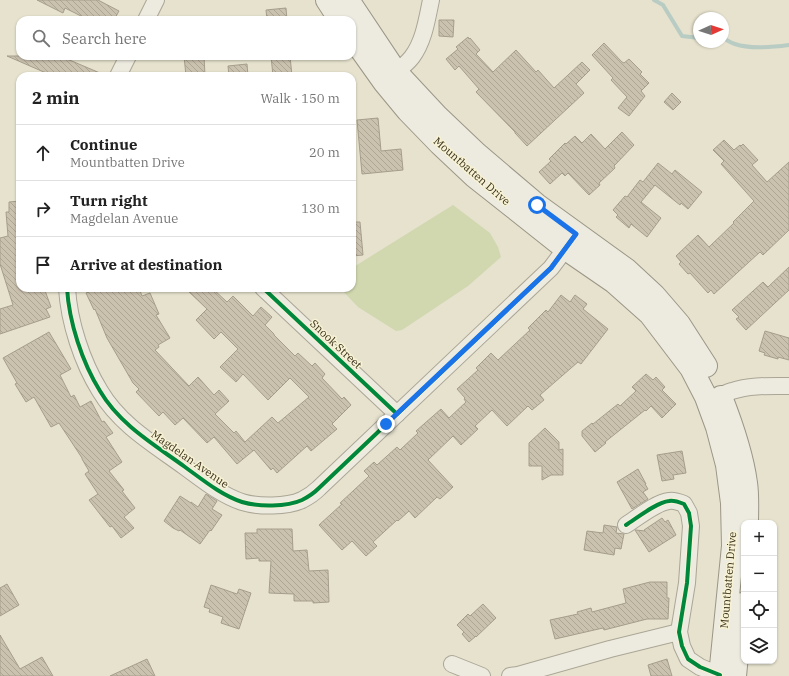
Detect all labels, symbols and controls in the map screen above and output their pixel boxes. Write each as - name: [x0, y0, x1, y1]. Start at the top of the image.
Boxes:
- north arrow: [693, 12, 729, 48]
- search box: [16, 16, 356, 60]
- icon: search: [30, 27, 52, 49]
- text: Search here: [62, 29, 147, 48]
- text: 2 min: [32, 87, 80, 109]
- text: Walk · 150 m: [261, 90, 340, 107]
- street label: Mountbatten Drive: [431, 134, 513, 208]
- text: Continue: [70, 135, 137, 154]
- icon: ahead: [32, 142, 54, 164]
- text: 20 m: [309, 144, 340, 161]
- text: Mountbatten Drive: [70, 154, 185, 171]
- text: Turn right: [70, 191, 148, 210]
- route start: [528, 196, 546, 214]
- icon: right: [32, 198, 54, 220]
- text: 130 m: [301, 200, 340, 217]
- text: Magdelan Avenue: [70, 210, 178, 227]
- icon: arrive: [32, 254, 54, 276]
- text: Arrive at destination: [70, 255, 222, 274]
- street label: Snook Street: [307, 316, 365, 372]
- route end: [377, 415, 395, 433]
- street label: Magdelan Avenue: [148, 427, 232, 491]
- map controls: [741, 520, 777, 664]
- button: +: [741, 520, 777, 556]
- street label: Mountbatten Drive: [717, 531, 739, 629]
- button: −: [741, 556, 777, 592]
- button: locate: [741, 592, 777, 628]
- button: layers: [741, 628, 777, 664]

